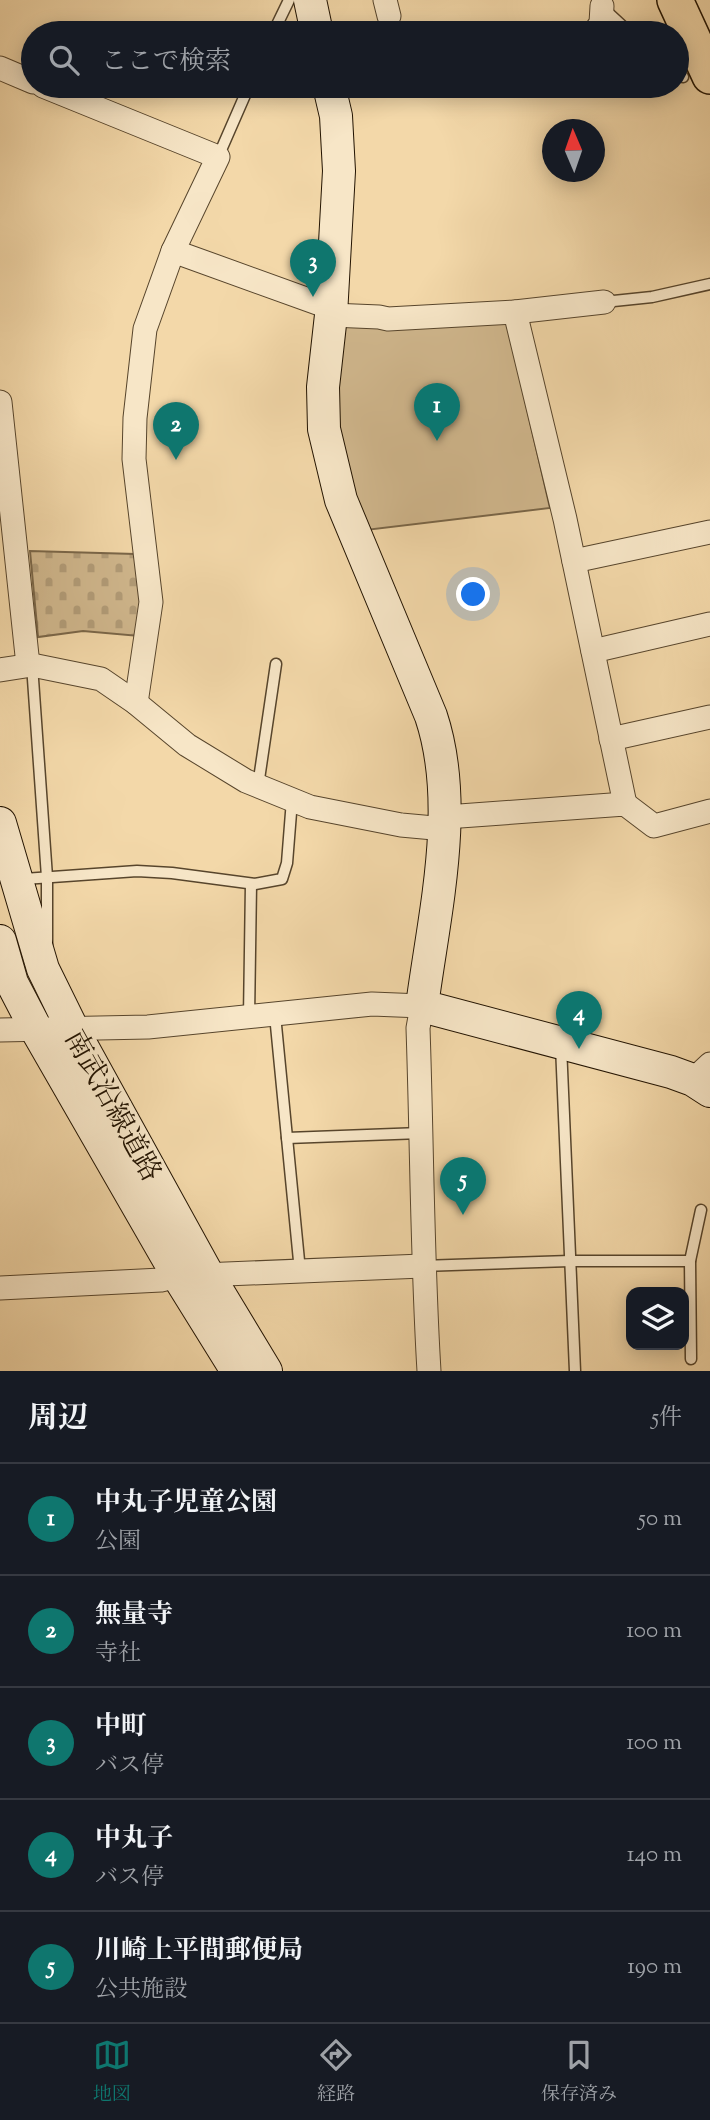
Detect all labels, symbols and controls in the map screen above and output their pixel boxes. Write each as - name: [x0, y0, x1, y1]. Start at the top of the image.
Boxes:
- search box: [21, 21, 689, 98]
- icon: search: [45, 41, 83, 79]
- text: ここで検索: [101, 44, 231, 81]
- north arrow: [542, 119, 605, 182]
- pin: 3: [290, 239, 336, 297]
- pin: 1: [414, 383, 460, 441]
- pin: 2: [153, 402, 199, 460]
- your location: [456, 577, 490, 611]
- pin: 4: [556, 991, 602, 1049]
- street label: 南武沿線道路: [53, 1023, 170, 1190]
- pin: 5: [440, 1157, 486, 1215]
- map controls: [626, 1287, 689, 1350]
- button: layers: [626, 1287, 689, 1350]
- text: 周辺: [28, 1398, 88, 1441]
- text: 5件: [651, 1402, 682, 1435]
- text: 中丸子児童公園: [95, 1485, 277, 1522]
- text: 1: [47, 1503, 55, 1536]
- text: 50 m: [638, 1503, 682, 1536]
- text: 公園: [95, 1526, 141, 1559]
- text: 無量寺: [95, 1597, 173, 1634]
- text: 2: [46, 1615, 56, 1648]
- text: 100 m: [626, 1615, 682, 1648]
- text: 寺社: [95, 1638, 141, 1671]
- text: 中町: [95, 1709, 147, 1746]
- text: 3: [46, 1727, 56, 1760]
- text: 100 m: [626, 1727, 682, 1760]
- text: バス停: [95, 1750, 164, 1783]
- text: 中丸子: [95, 1821, 173, 1858]
- text: 4: [45, 1839, 57, 1872]
- text: 140 m: [627, 1839, 682, 1872]
- text: バス停: [95, 1862, 164, 1895]
- text: 川崎上平間郵便局: [95, 1933, 303, 1970]
- text: 5: [47, 1951, 55, 1984]
- text: 190 m: [627, 1951, 682, 1984]
- text: 公共施設: [95, 1974, 187, 2007]
- tab: 地図: [93, 2036, 131, 2109]
- tab: 経路: [317, 2036, 355, 2109]
- tab: 保存済み: [541, 2036, 617, 2109]

